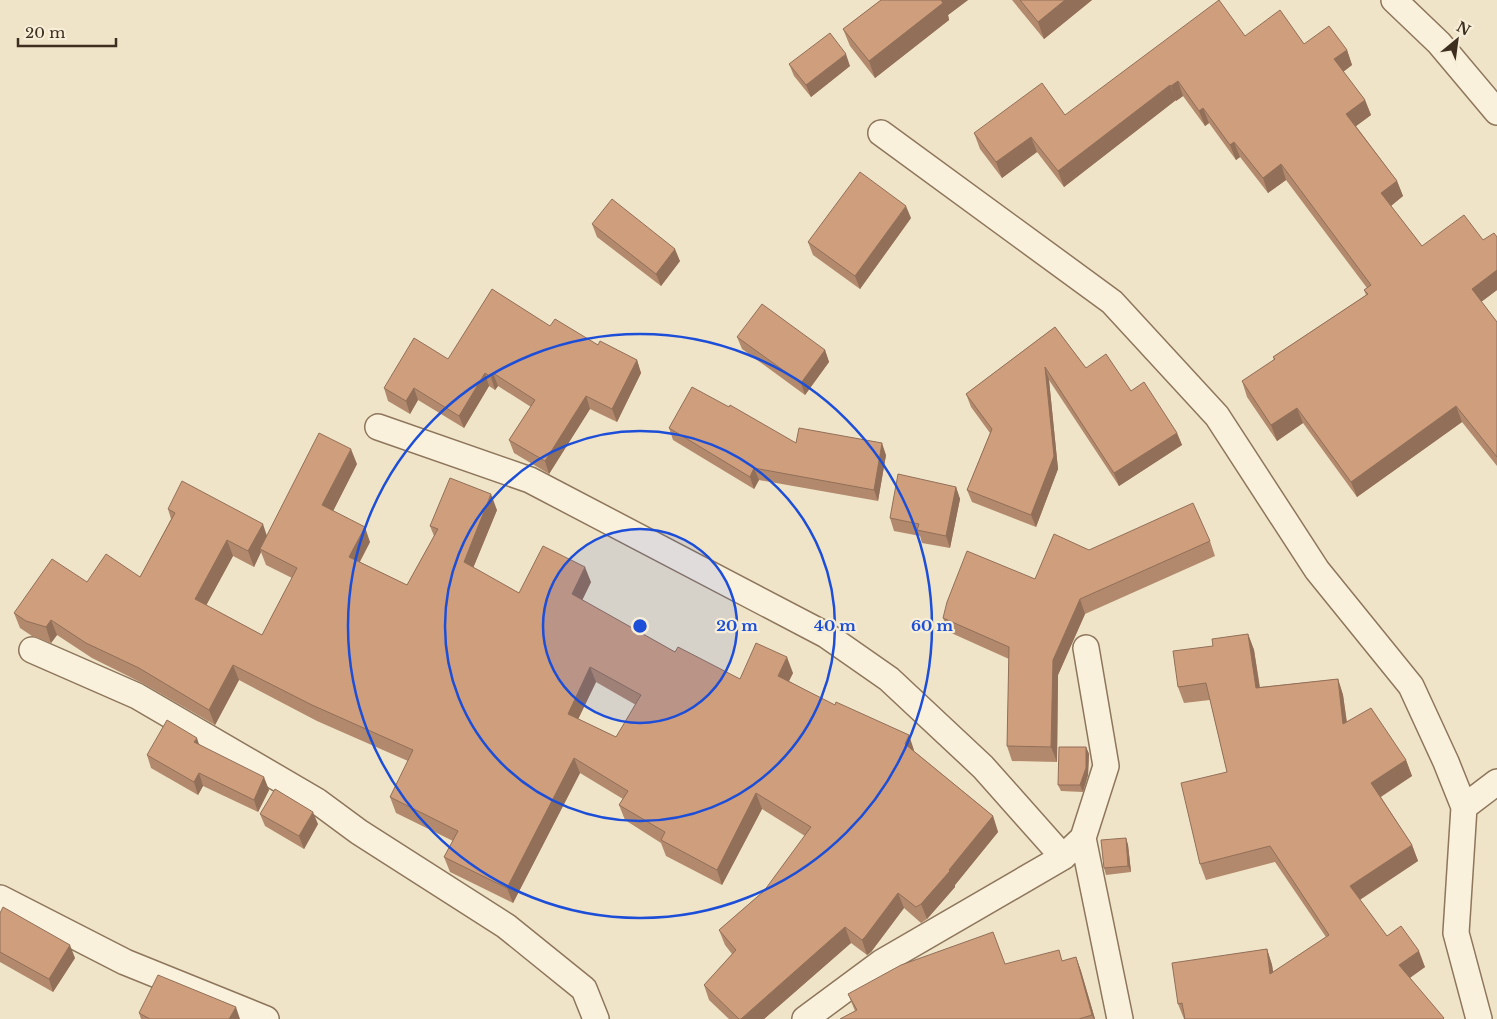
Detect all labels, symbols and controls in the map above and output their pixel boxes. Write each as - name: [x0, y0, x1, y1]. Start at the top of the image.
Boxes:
- scale bar: [18, 15, 115, 47]
- north arrow: [1432, 15, 1482, 65]
- text: N: [1453, 18, 1473, 40]
- text: 20 m: [25, 23, 65, 42]
- text: 20 m: [716, 616, 758, 635]
- text: 40 m: [814, 616, 856, 635]
- text: 60 m: [911, 616, 953, 635]
- centre of rings: [631, 617, 649, 635]

